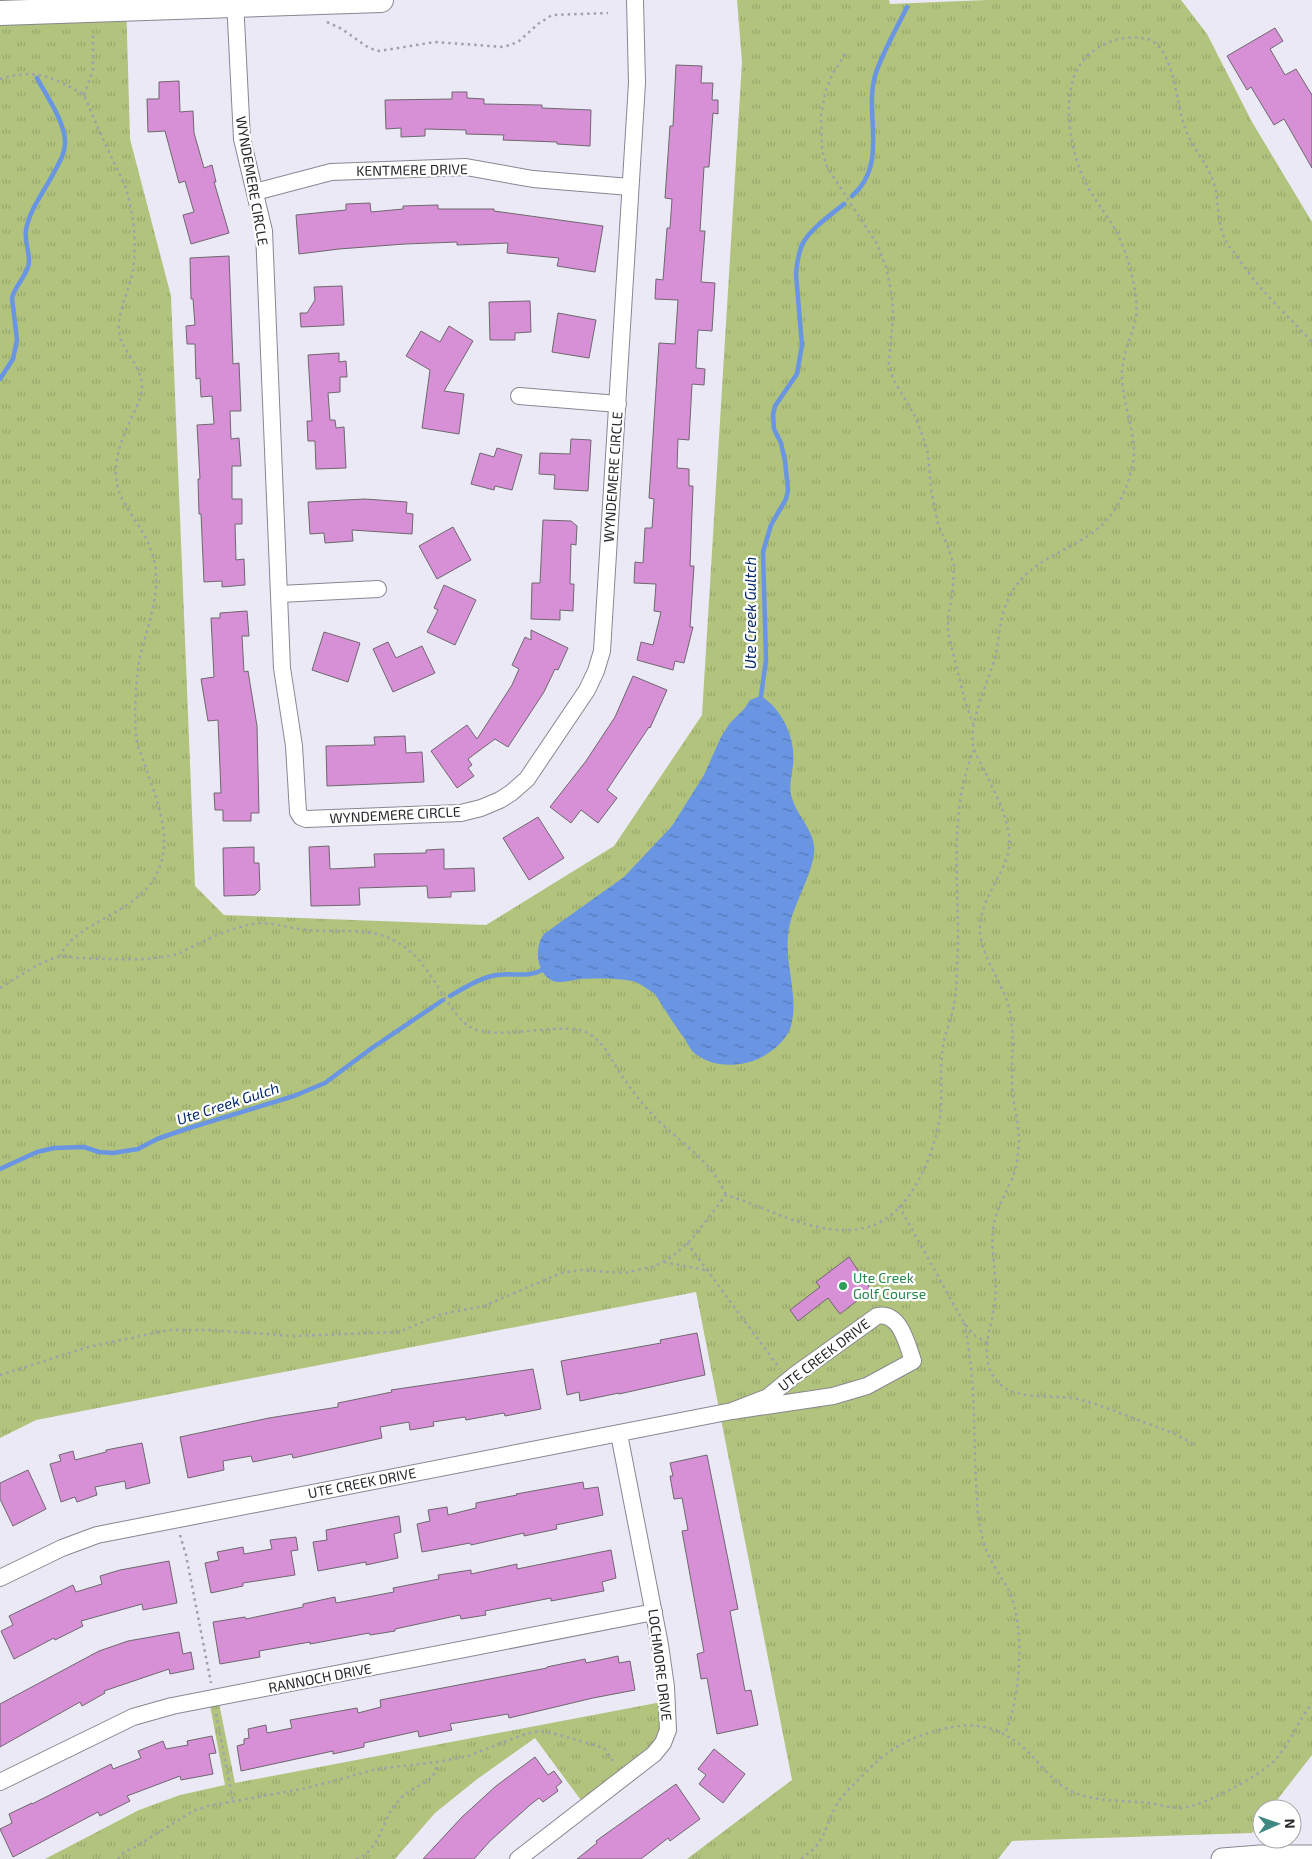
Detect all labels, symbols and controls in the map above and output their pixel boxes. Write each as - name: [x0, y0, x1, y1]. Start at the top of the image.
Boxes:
- street label: WYNDEMERE CIRCLE: [233, 115, 272, 247]
- street label: KENTMERE DRIVE: [356, 160, 468, 179]
- street label: WYNDEMERE CIRCLE: [599, 411, 626, 543]
- water label: Ute Creek Gultch: [741, 557, 759, 669]
- street label: WYNDEMERE CIRCLE: [329, 803, 461, 826]
- water label: Ute Creek Gulch: [174, 1078, 281, 1128]
- place label: Ute Creek Golf Course: [853, 1269, 926, 1302]
- marker: Ute Creek Golf Course: [837, 1280, 849, 1292]
- street label: UTE CREEK DRIVE: [775, 1315, 873, 1394]
- street label: UTE CREEK DRIVE: [306, 1464, 418, 1501]
- street label: LOCHMORE DRIVE: [645, 1608, 676, 1722]
- street label: RANNOCH DRIVE: [267, 1659, 373, 1696]
- north arrow: [1252, 1799, 1302, 1849]
- text: N: [1282, 1818, 1299, 1829]

